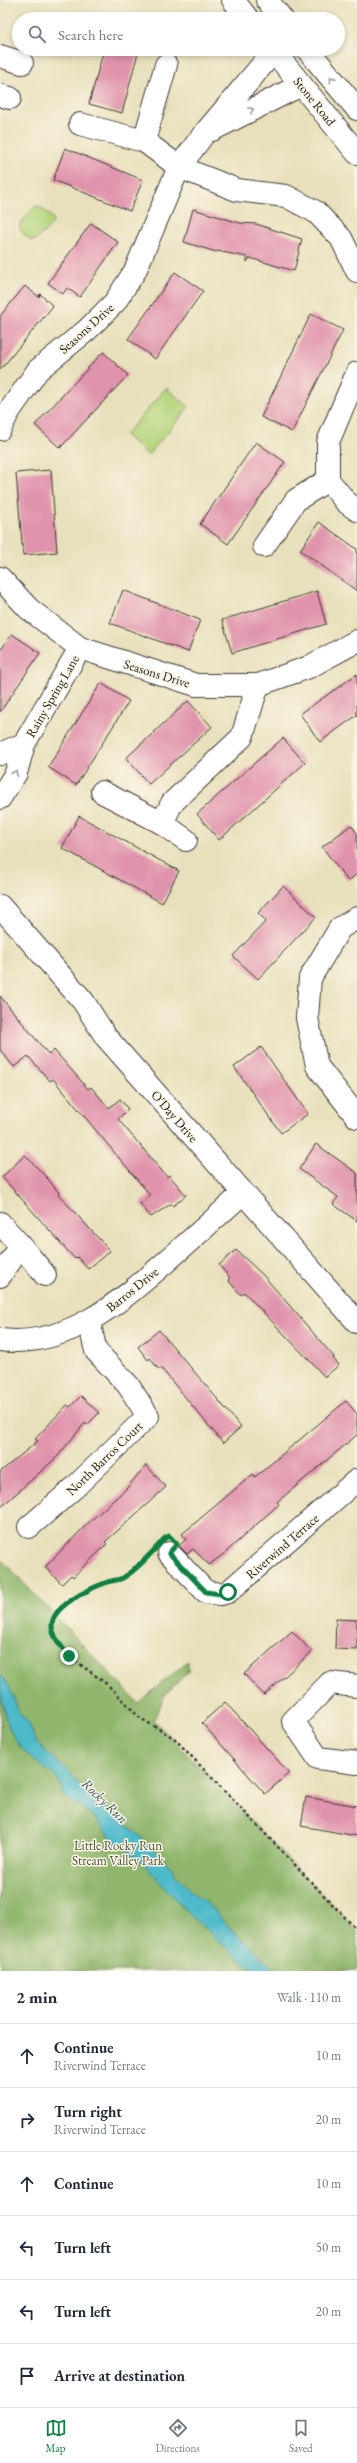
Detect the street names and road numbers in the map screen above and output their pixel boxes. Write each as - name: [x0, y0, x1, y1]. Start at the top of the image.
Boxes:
- street label: Stone Road: [290, 73, 340, 130]
- street label: Seasons Drive: [55, 299, 117, 358]
- street label: Rainy Spring Lane: [22, 652, 83, 741]
- street label: Seasons Drive: [122, 655, 192, 692]
- street label: O'Day Drive: [147, 1087, 202, 1146]
- street label: Barros Drive: [103, 1263, 162, 1316]
- street label: North Barros Court: [62, 1417, 146, 1499]
- street label: Riverwind Terrace: [242, 1510, 323, 1583]

